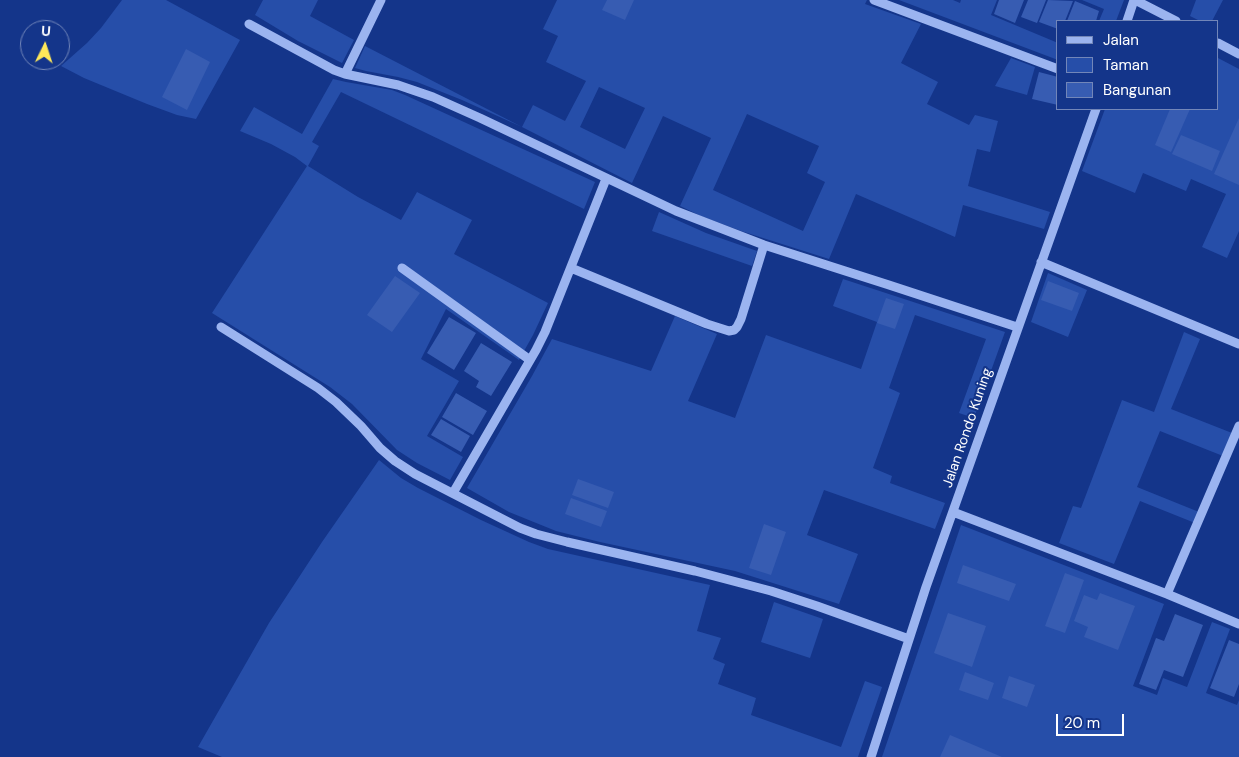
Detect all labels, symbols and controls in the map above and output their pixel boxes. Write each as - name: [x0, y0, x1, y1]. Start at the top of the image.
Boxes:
- north arrow: [20, 20, 70, 70]
- legend: [1056, 20, 1219, 110]
- text: U: [41, 22, 51, 40]
- text: Jalan: [1103, 30, 1139, 50]
- text: Taman: [1103, 55, 1149, 75]
- text: Bangunan: [1103, 80, 1171, 100]
- street label: Jalan Rondo Kuning: [940, 366, 996, 490]
- scale bar: [1059, 704, 1126, 736]
- text: 20 m: [1064, 713, 1100, 733]

